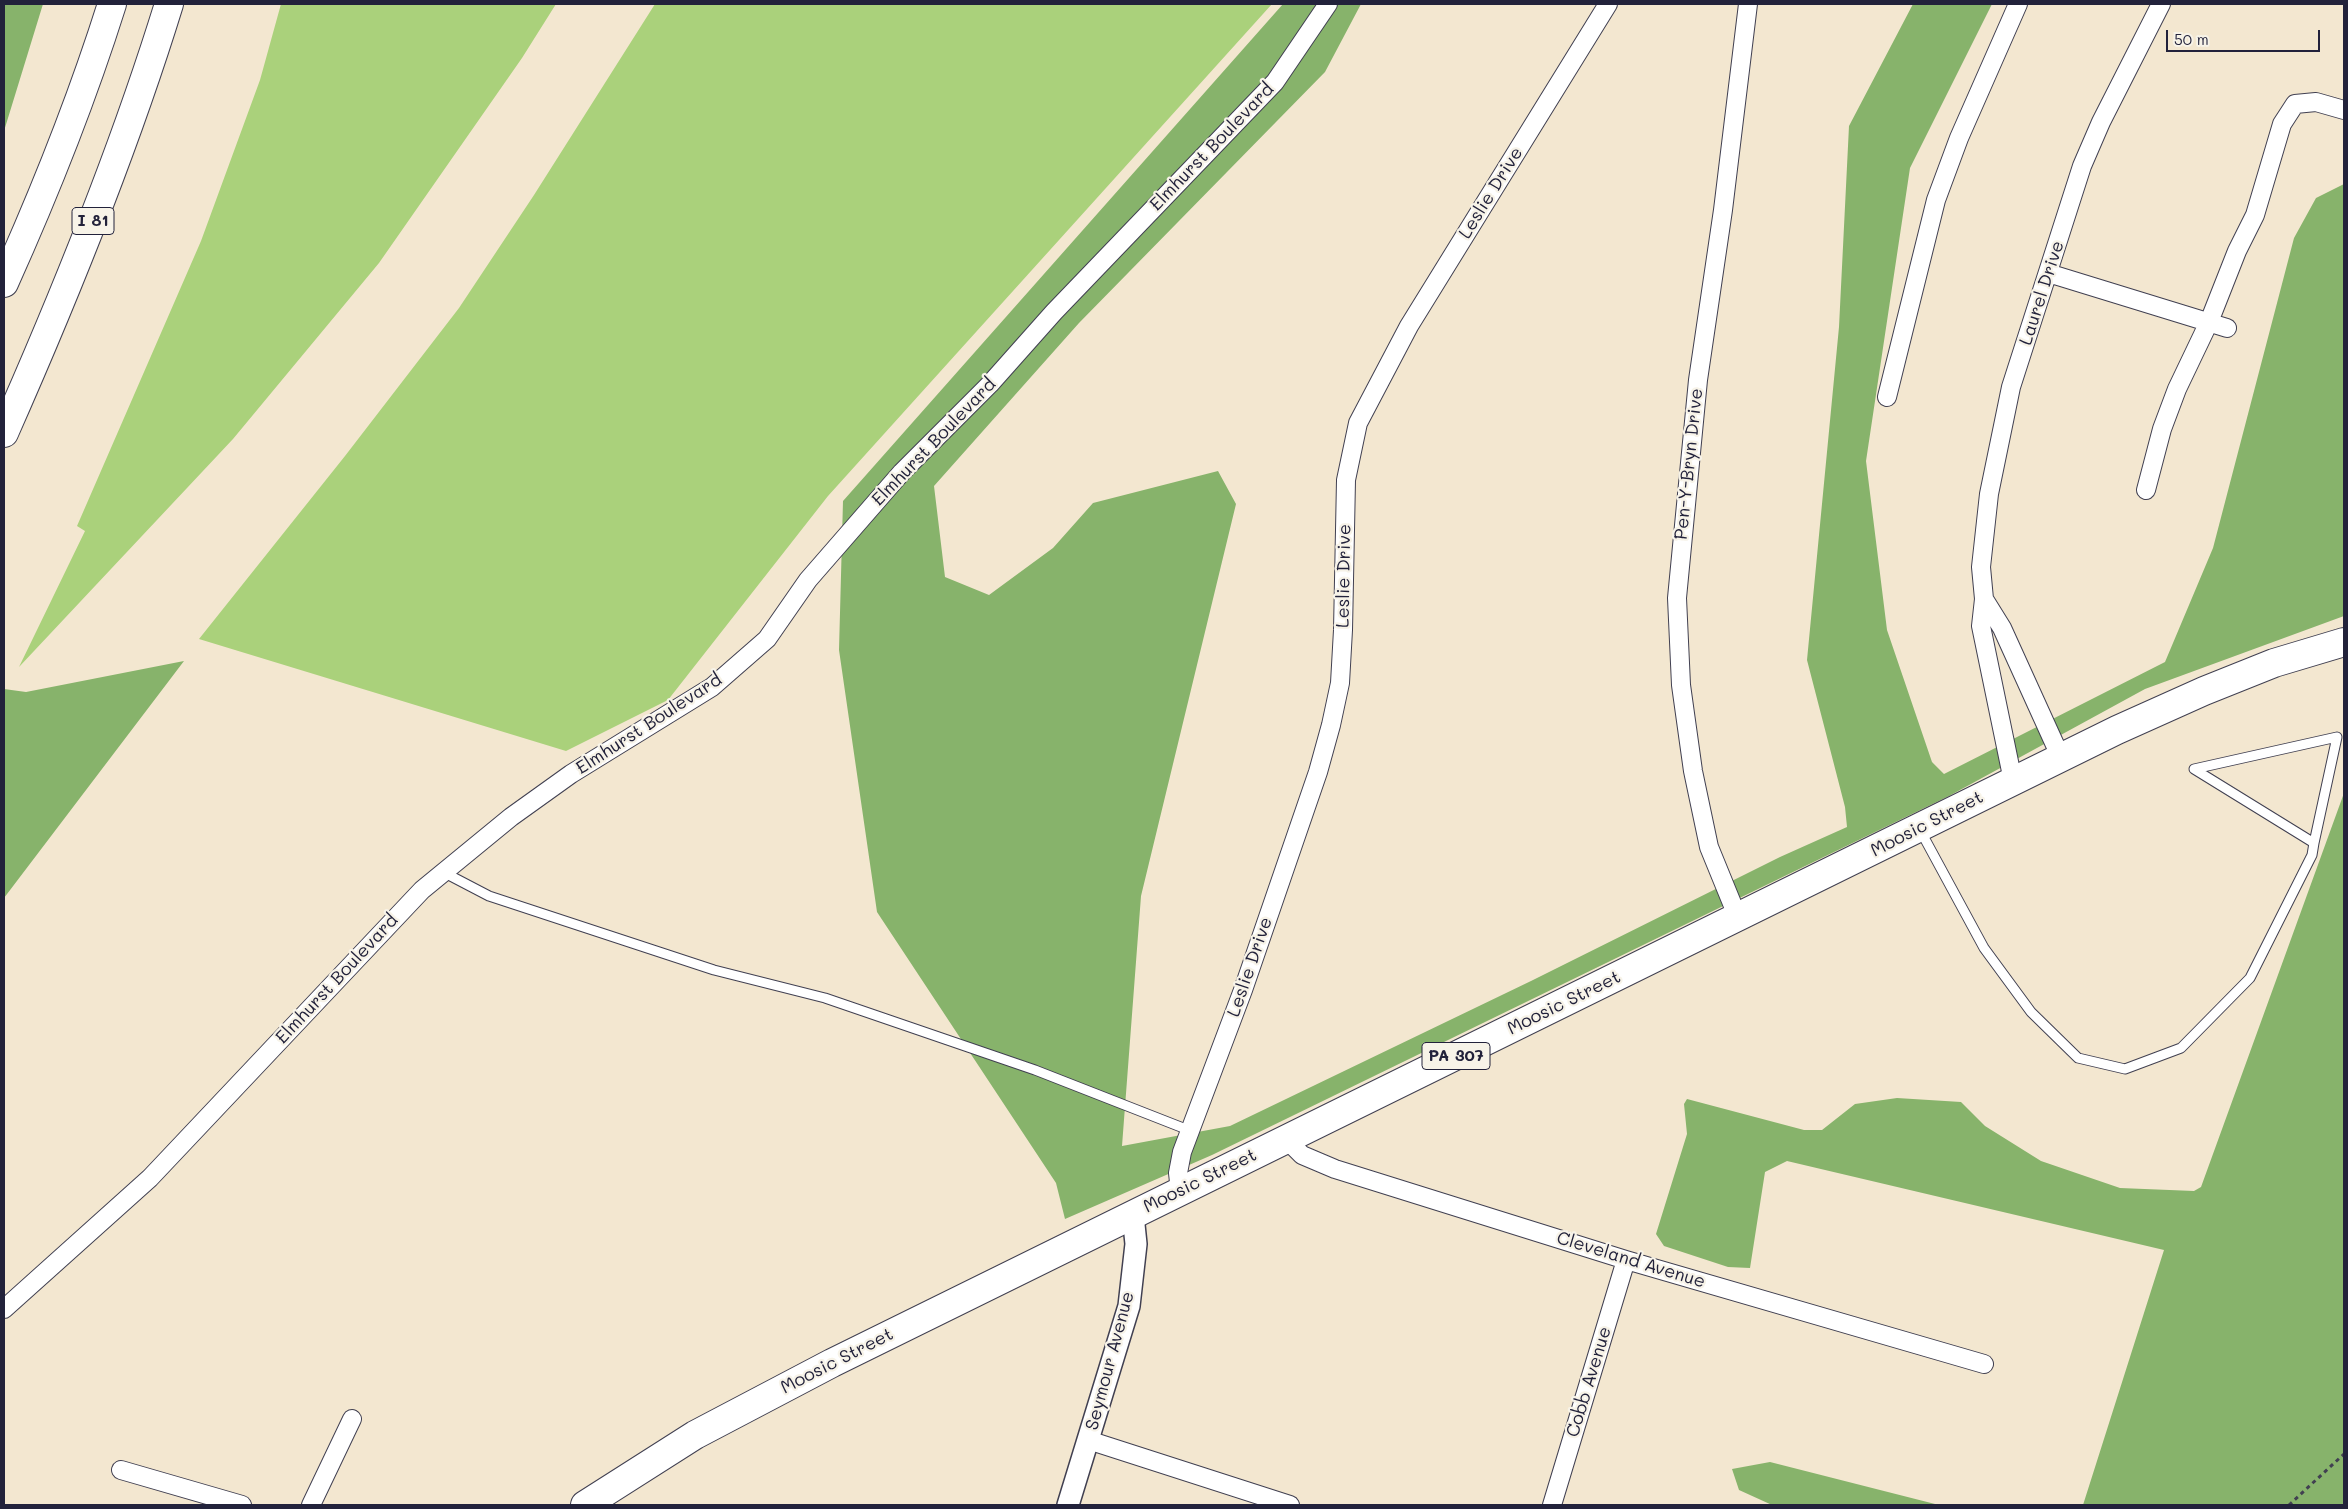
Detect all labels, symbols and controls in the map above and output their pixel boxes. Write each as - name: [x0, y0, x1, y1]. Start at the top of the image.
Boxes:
- scale bar: [2168, 20, 2322, 52]
- text: 50 m: [2174, 29, 2209, 49]
- street label: Elmhurst Boulevard: [1145, 79, 1279, 215]
- street label: Leslie Drive: [1454, 143, 1528, 243]
- road number: I 81: [72, 208, 114, 235]
- street label: Laurel Drive: [2015, 238, 2069, 348]
- street label: Elmhurst Boulevard: [867, 374, 1001, 510]
- street label: Pen-Y-Bryn Drive: [1670, 387, 1708, 541]
- street label: Leslie Drive: [1332, 524, 1356, 628]
- street label: Elmhurst Boulevard: [572, 669, 726, 779]
- street label: Moosic Street: [1867, 786, 1987, 862]
- street label: Elmhurst Boulevard: [271, 910, 403, 1048]
- street label: Leslie Drive: [1223, 914, 1277, 1020]
- street label: Moosic Street: [1504, 966, 1624, 1040]
- road number: PA 307: [1422, 1042, 1490, 1070]
- street label: Moosic Street: [1140, 1144, 1260, 1218]
- street label: Cleveland Avenue: [1554, 1227, 1708, 1293]
- street label: Seymour Avenue: [1081, 1289, 1139, 1433]
- street label: Moosic Street: [777, 1323, 897, 1399]
- street label: Cobb Avenue: [1562, 1324, 1616, 1440]

